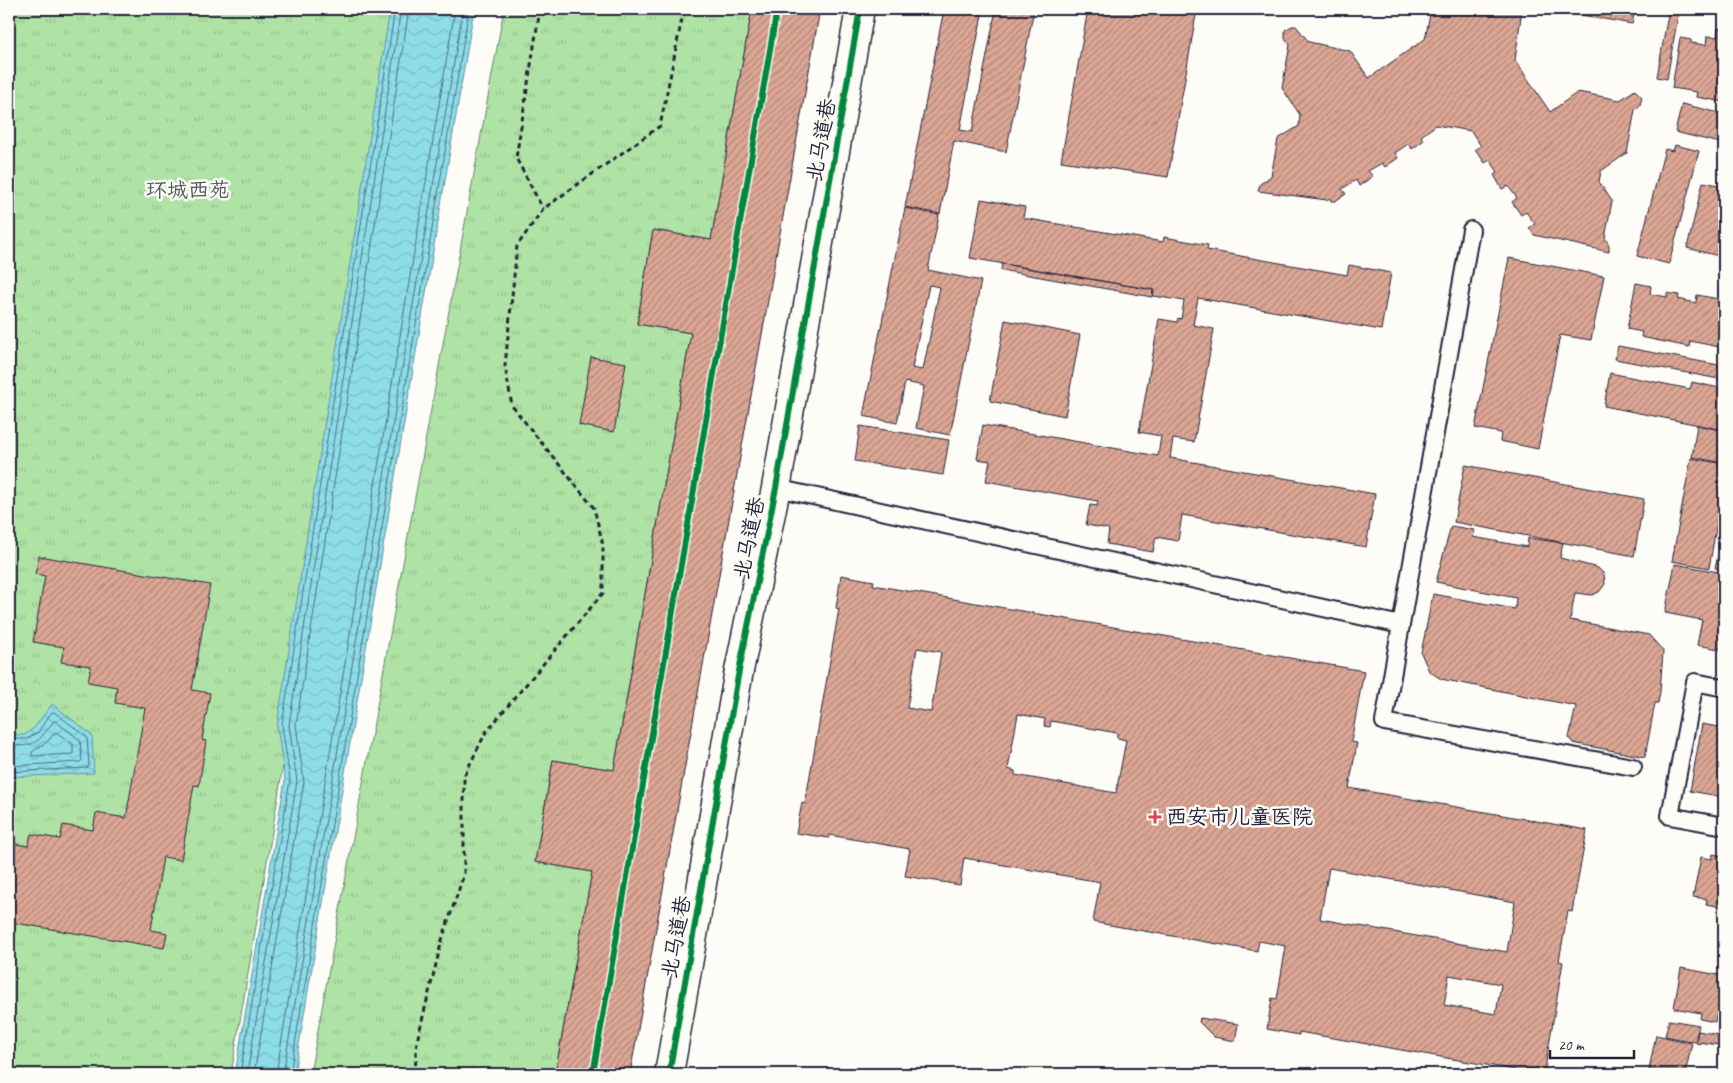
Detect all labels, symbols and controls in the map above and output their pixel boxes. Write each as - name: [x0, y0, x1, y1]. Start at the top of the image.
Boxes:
- street label: 北马道巷: [801, 96, 841, 184]
- park label: 环城西苑: [146, 177, 230, 203]
- street label: 北马道巷: [728, 494, 770, 582]
- place label: 西安市儿童医院: [1166, 804, 1313, 830]
- marker: 西安市儿童医院: [1148, 810, 1162, 824]
- street label: 北马道巷: [656, 893, 696, 981]
- scale bar: [1550, 1028, 1634, 1060]
- text: 20 m: [1558, 1036, 1585, 1055]

